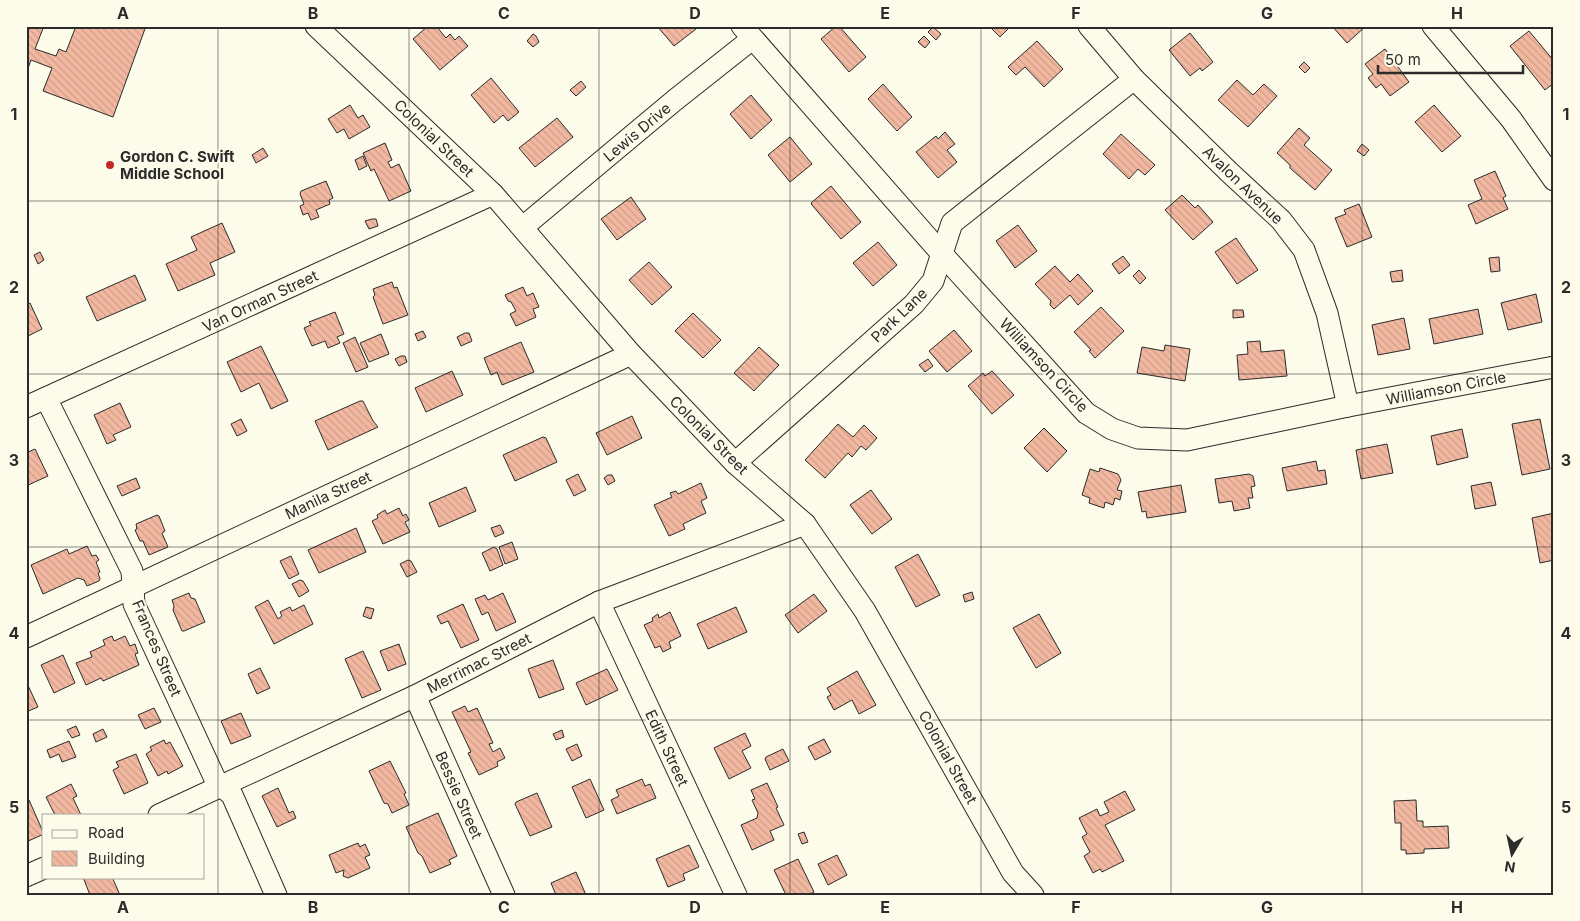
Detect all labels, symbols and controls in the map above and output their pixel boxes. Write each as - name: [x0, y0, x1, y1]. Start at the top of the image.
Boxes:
- text: A: [117, 3, 129, 23]
- text: B: [308, 3, 318, 23]
- text: C: [498, 3, 510, 23]
- text: D: [689, 3, 701, 23]
- text: E: [880, 3, 890, 23]
- text: F: [1071, 3, 1081, 23]
- text: G: [1261, 3, 1273, 23]
- text: H: [1451, 3, 1463, 23]
- scale bar: [1378, 42, 1522, 74]
- text: 50 m: [1385, 50, 1421, 69]
- street label: Colonial Street: [390, 95, 478, 181]
- street label: Lewis Drive: [599, 98, 675, 166]
- text: 1: [11, 104, 17, 124]
- text: 1: [1563, 104, 1569, 124]
- street label: Avalon Avenue: [1199, 142, 1287, 228]
- place label: Gordon C. Swift Middle School: [120, 147, 235, 183]
- marker: Gordon C. Swift Middle School: [104, 159, 116, 171]
- street label: Van Orman Street: [199, 266, 321, 336]
- text: 2: [9, 277, 19, 297]
- text: 2: [1561, 277, 1571, 297]
- street label: Park Lane: [867, 284, 931, 346]
- street label: Williamson Circle: [996, 314, 1092, 416]
- street label: Williamson Circle: [1384, 367, 1508, 409]
- street label: Colonial Street: [666, 392, 752, 478]
- text: 3: [9, 450, 19, 470]
- text: 3: [1561, 450, 1571, 470]
- street label: Manila Street: [282, 467, 374, 523]
- street label: Frances Street: [128, 597, 186, 699]
- text: 4: [9, 623, 20, 643]
- text: 4: [1561, 623, 1572, 643]
- street label: Merrimac Street: [424, 629, 534, 697]
- street label: Edith Street: [641, 707, 693, 789]
- street label: Colonial Street: [915, 707, 981, 807]
- street label: Bessie Street: [431, 749, 487, 842]
- text: 5: [9, 797, 19, 817]
- text: 5: [1561, 797, 1571, 817]
- legend: [42, 814, 205, 878]
- text: Road: [88, 823, 124, 842]
- north arrow: [1488, 828, 1538, 878]
- text: Building: [88, 849, 145, 868]
- text: N: [1503, 858, 1516, 877]
- text: A: [117, 897, 129, 917]
- text: B: [308, 897, 318, 917]
- text: C: [498, 897, 510, 917]
- text: D: [689, 897, 701, 917]
- text: E: [880, 897, 890, 917]
- text: F: [1071, 897, 1081, 917]
- text: G: [1261, 897, 1273, 917]
- text: H: [1451, 897, 1463, 917]

